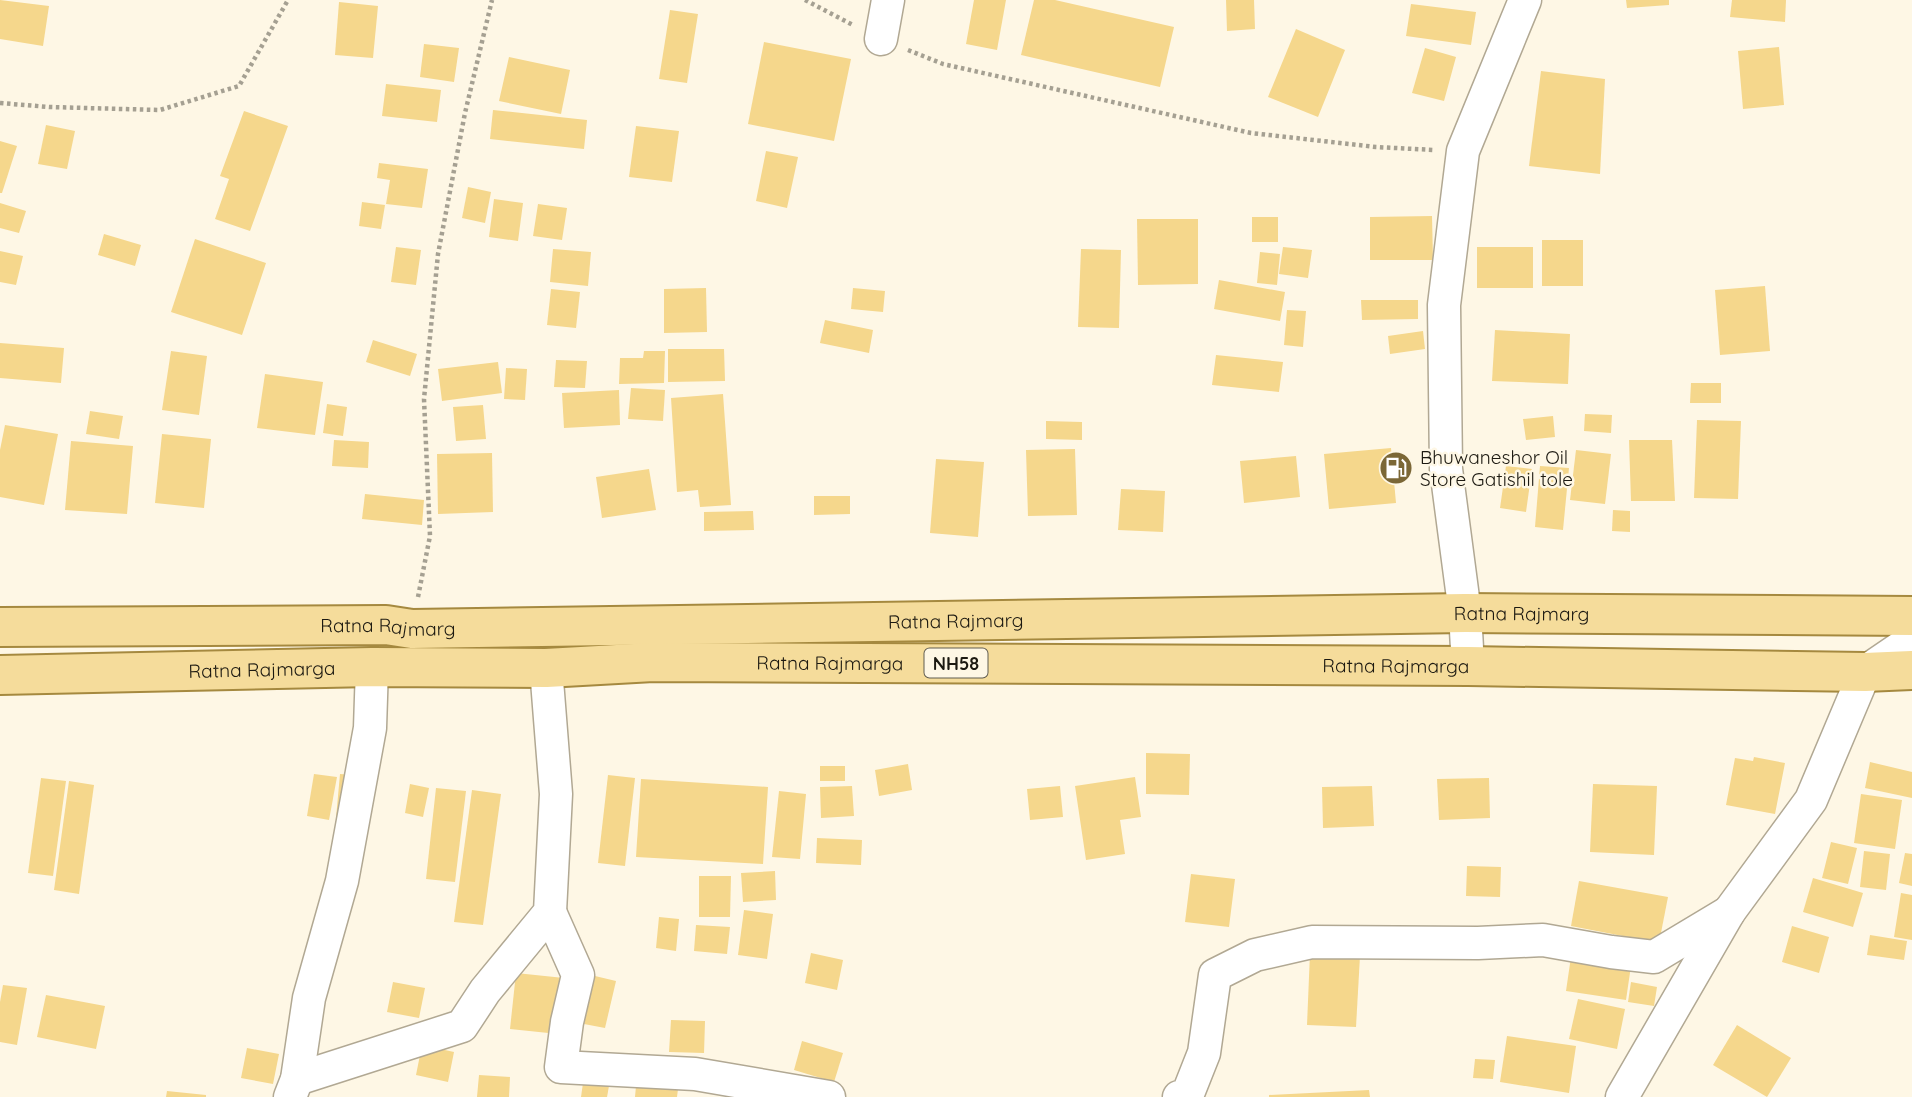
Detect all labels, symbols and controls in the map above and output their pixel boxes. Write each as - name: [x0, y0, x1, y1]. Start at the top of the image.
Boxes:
- place label: Bhuwaneshor Oil Store Gatishil tole: [1420, 445, 1573, 491]
- fuel station icon: Bhuwaneshor Oil Store Gatishil tole: [1377, 449, 1415, 487]
- street label: Ratna Rajmarg: [1454, 601, 1589, 626]
- street label: Ratna Rajmarg: [888, 608, 1024, 634]
- street label: Ratna Rajmarg: [320, 613, 456, 641]
- road number: NH58: [925, 648, 988, 678]
- street label: Ratna Rajmarga: [756, 651, 903, 675]
- street label: Ratna Rajmarga: [1322, 653, 1469, 678]
- street label: Ratna Rajmarga: [188, 656, 336, 683]

